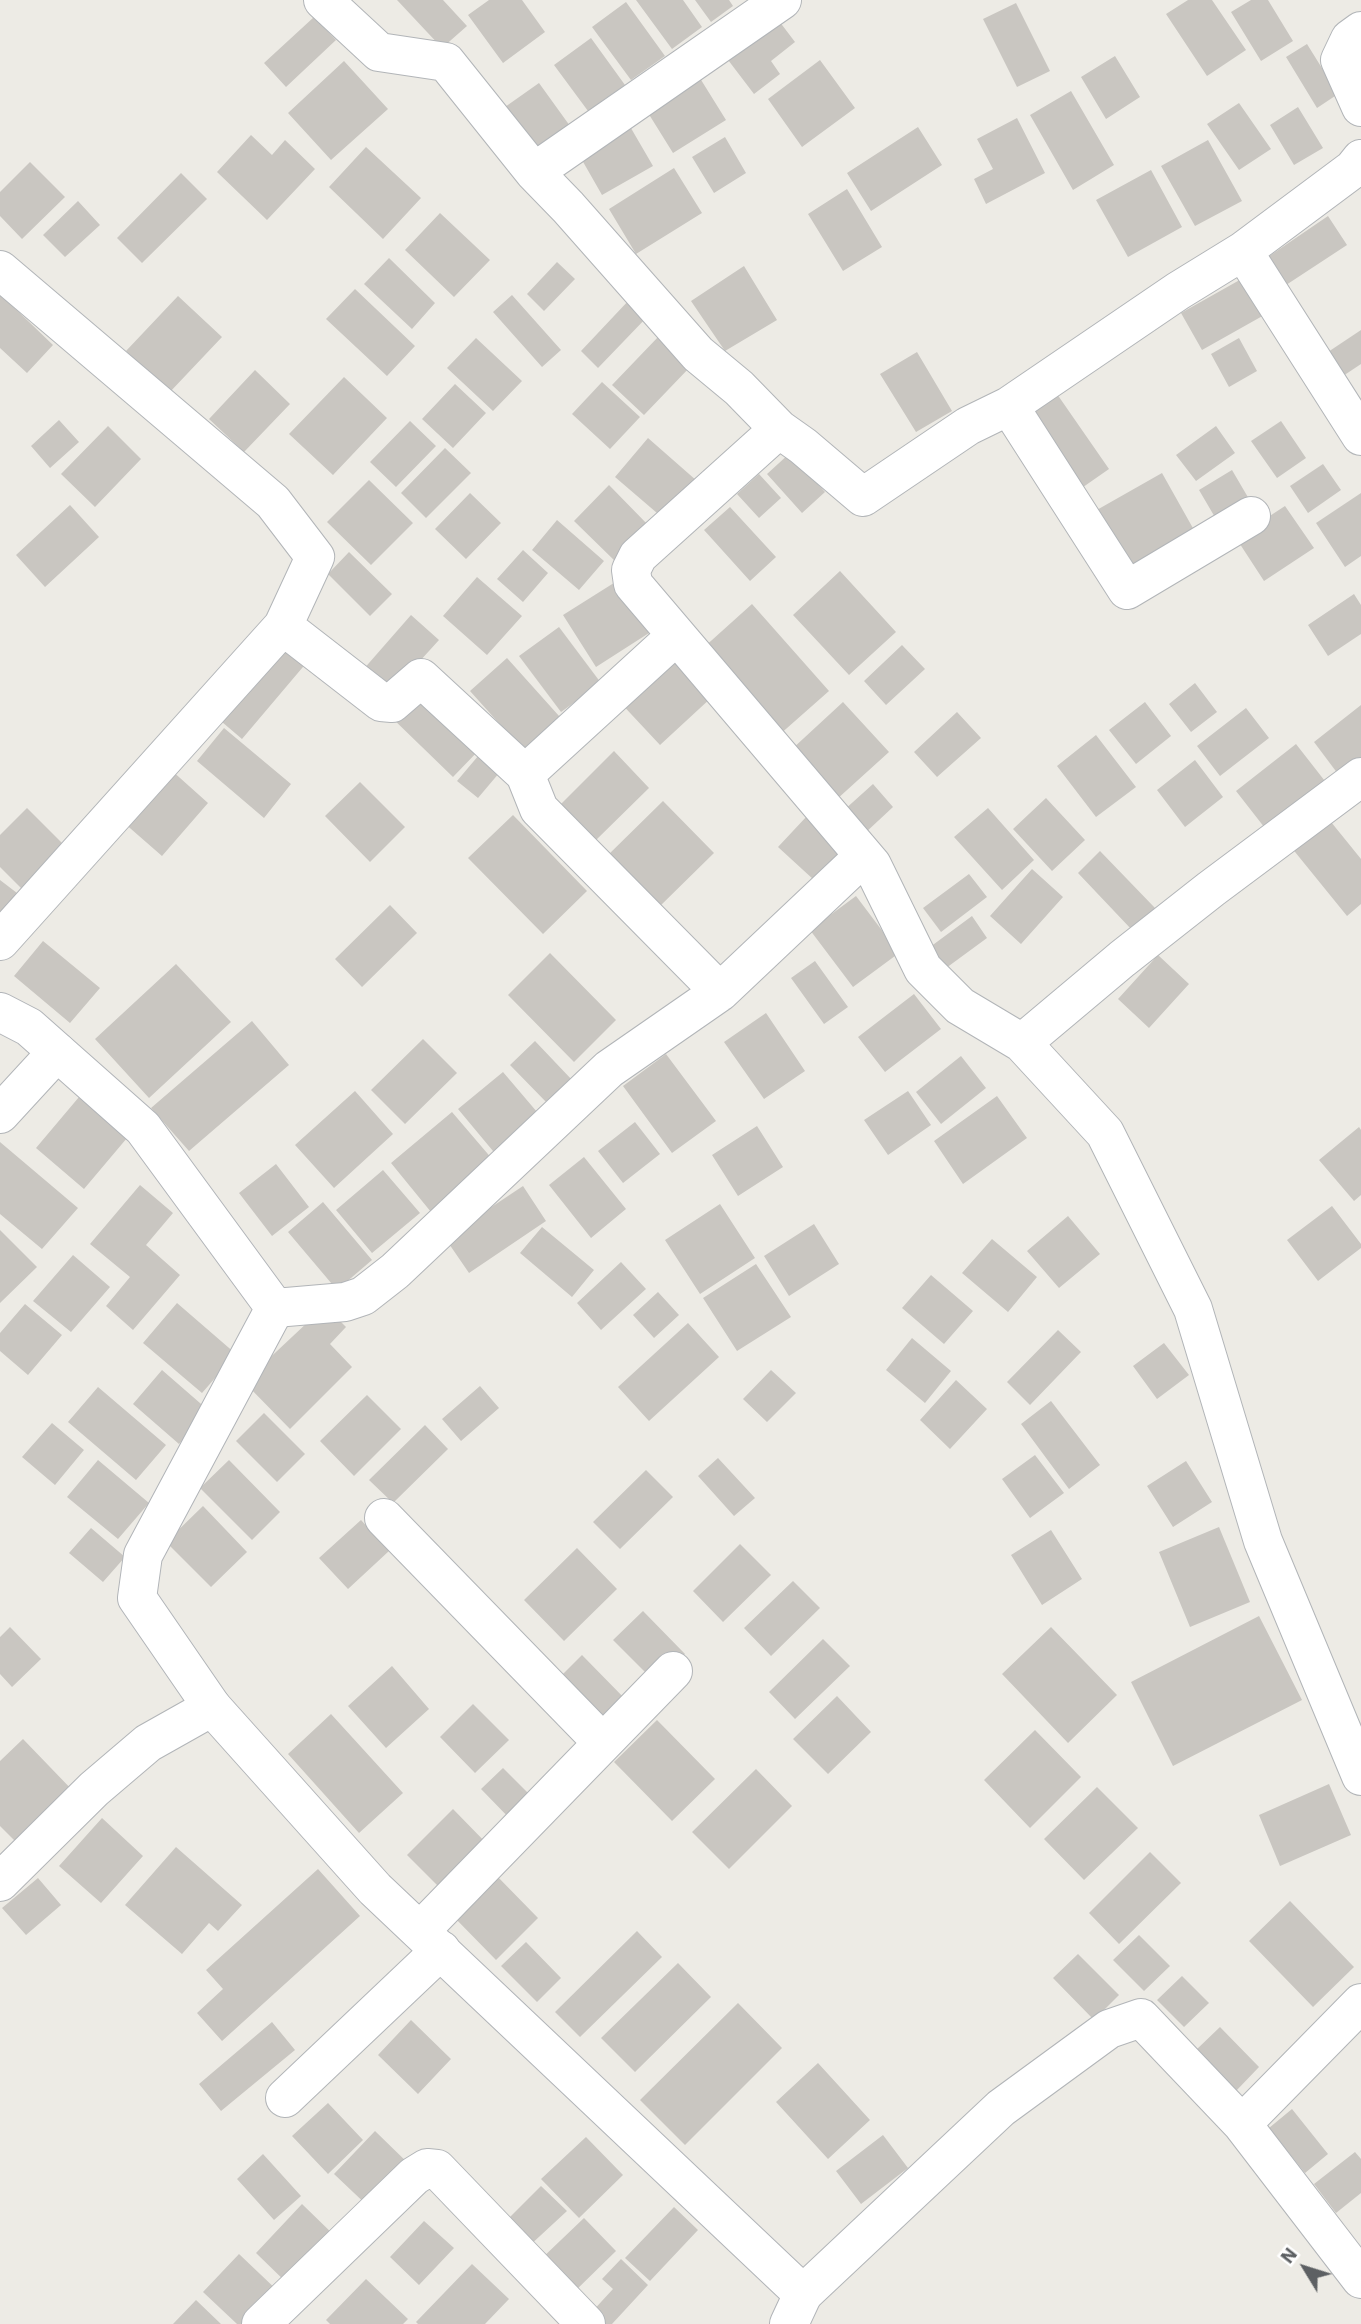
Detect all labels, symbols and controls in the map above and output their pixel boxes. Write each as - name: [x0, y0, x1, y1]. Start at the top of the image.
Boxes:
- north arrow: [1270, 2233, 1340, 2303]
- text: N: [1275, 2242, 1302, 2268]

